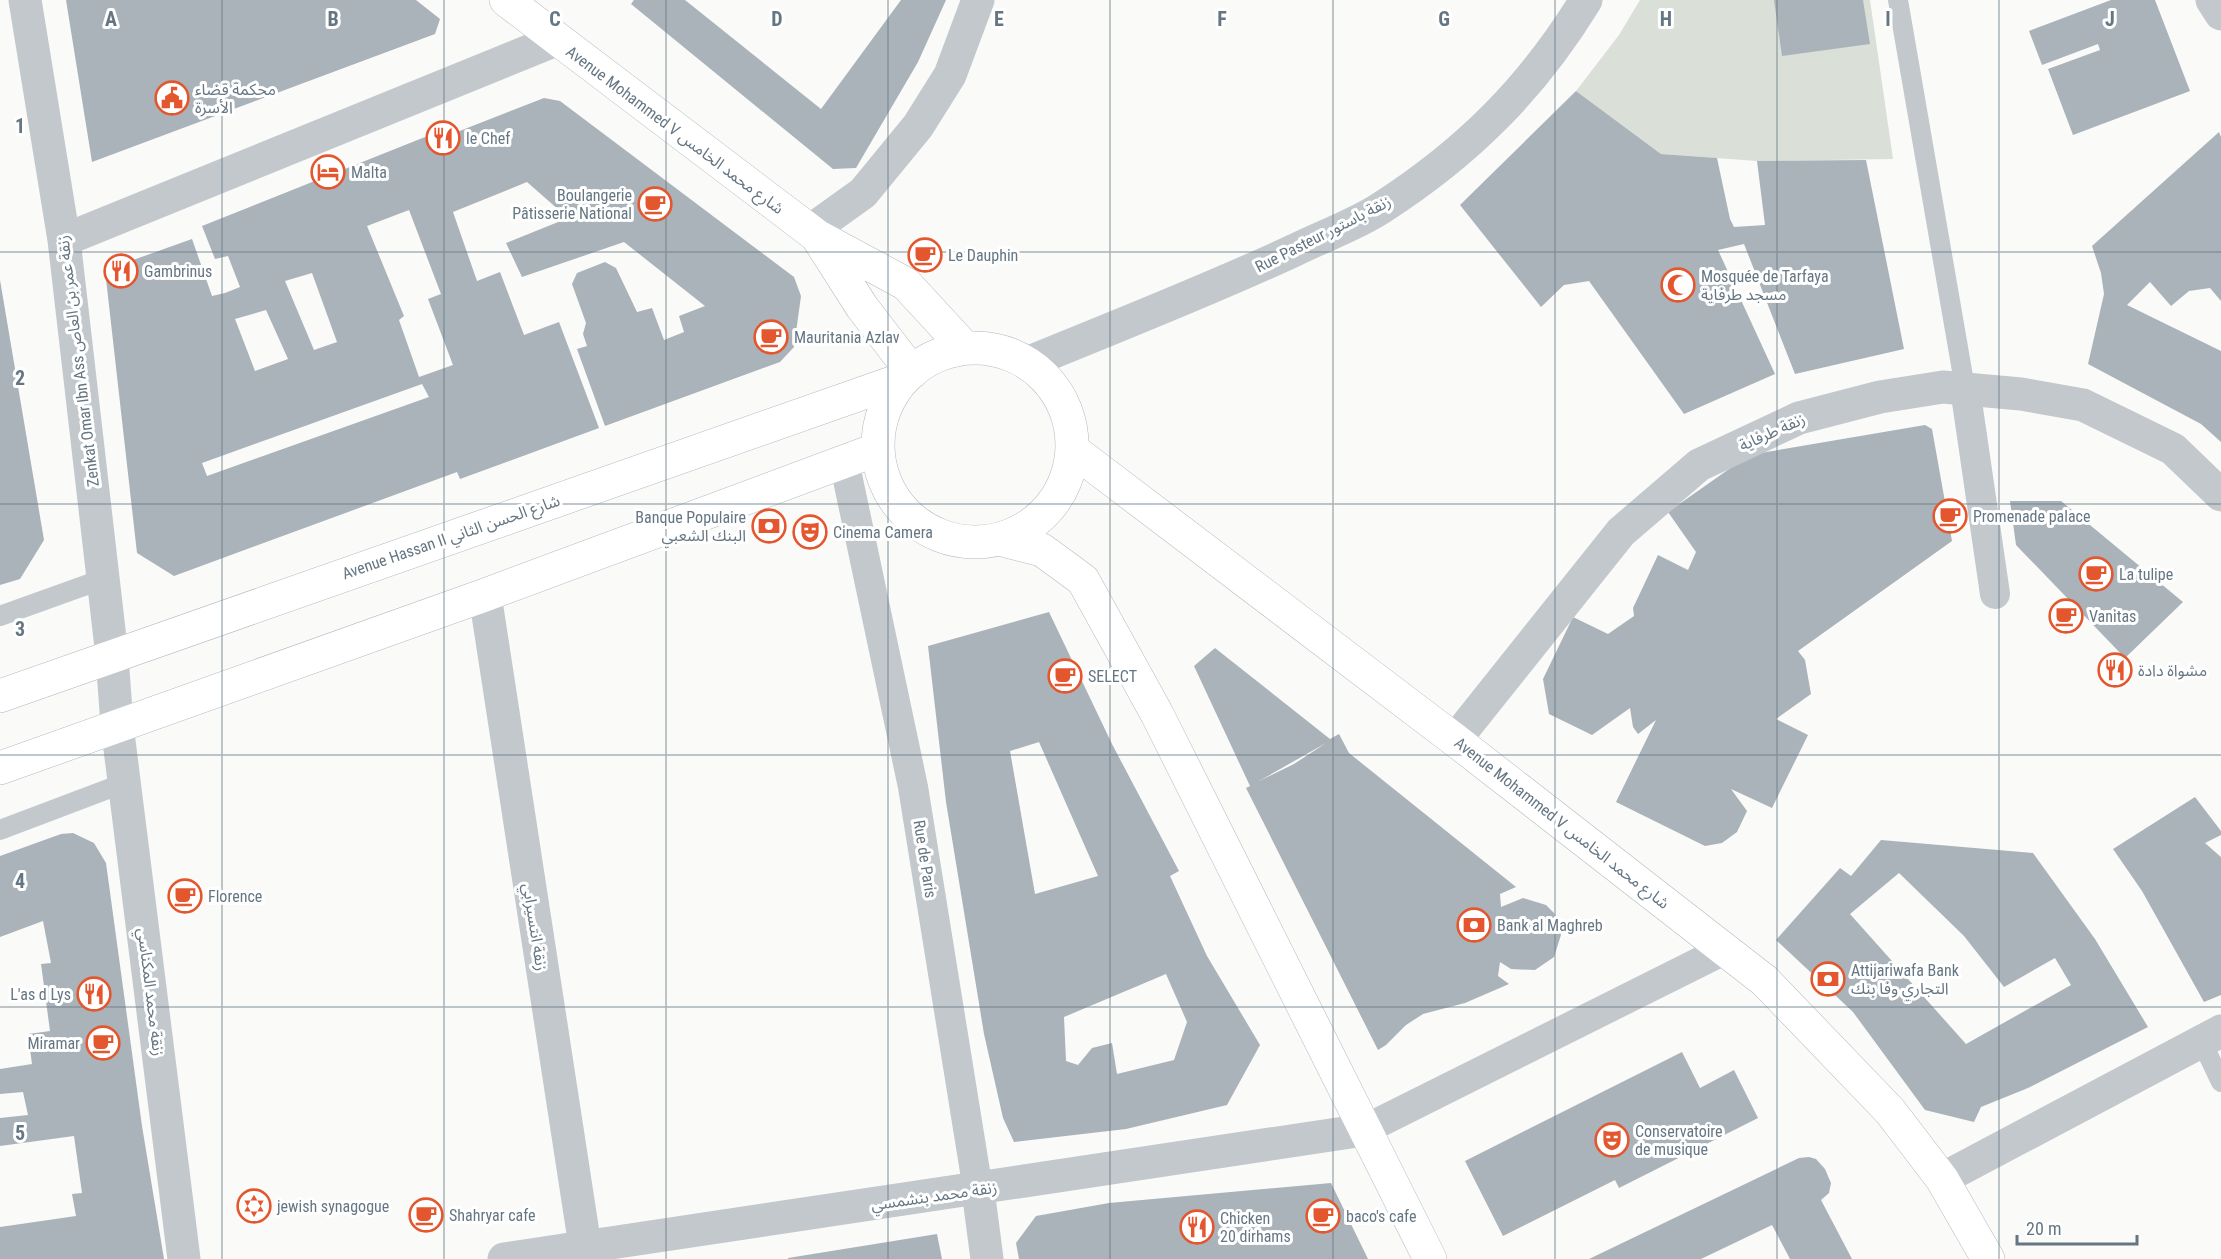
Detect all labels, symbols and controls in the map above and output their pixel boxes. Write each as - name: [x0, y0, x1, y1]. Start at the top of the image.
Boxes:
- text: A: [105, 7, 117, 31]
- text: B: [327, 7, 339, 31]
- text: C: [549, 7, 561, 31]
- text: D: [771, 7, 783, 31]
- text: E: [994, 7, 1004, 31]
- text: F: [1217, 7, 1227, 31]
- text: G: [1438, 7, 1450, 31]
- text: H: [1660, 7, 1672, 31]
- text: I: [1885, 7, 1891, 31]
- text: J: [2105, 7, 2115, 31]
- street label: Avenue Mohammed V شارع محمد الخامس: [561, 42, 788, 220]
- public building icon: محكمة قضاء الأسرة: [154, 80, 190, 116]
- place label: محكمة قضاء الأسرة: [195, 80, 276, 117]
- text: 1: [15, 114, 25, 138]
- restaurant icon: le Chef: [425, 120, 461, 156]
- place label: le Chef: [466, 129, 510, 148]
- hotel icon: Malta: [310, 154, 346, 190]
- place label: Malta: [351, 163, 387, 182]
- place label: Boulangerie Pâtisserie National: [512, 186, 632, 223]
- cafe icon: Boulangerie Pâtisserie National: [637, 186, 673, 222]
- street label: Rue Pasteur زنقة باستور: [1252, 192, 1394, 276]
- street label: Zenkat Omar Ibn Ass زنقة عمر بن العاص: [53, 234, 103, 488]
- cafe icon: Le Dauphin: [907, 237, 943, 273]
- place label: Le Dauphin: [948, 246, 1018, 265]
- restaurant icon: Gambrinus: [103, 253, 139, 289]
- place label: Gambrinus: [144, 262, 212, 281]
- mosque icon: Mosquée de Tarfaya مسجد طرفاية: [1660, 267, 1696, 303]
- place label: Mosquée de Tarfaya مسجد طرفاية: [1701, 267, 1829, 304]
- cafe icon: Mauritania Azlav: [753, 319, 789, 355]
- place label: Mauritania Azlav: [794, 328, 900, 347]
- text: 2: [15, 366, 25, 390]
- street label: زنقة طرفاية: [1736, 409, 1808, 455]
- street label: Avenue Hassan II شارع الحسن الثاني: [339, 491, 563, 586]
- cafe icon: Promenade palace: [1932, 498, 1968, 534]
- place label: Promenade palace: [1973, 507, 2090, 526]
- place label: Banque Populaire البنك الشعبي: [635, 508, 746, 547]
- bank icon: Banque Populaire البنك الشعبي: [751, 508, 787, 544]
- theatre icon: Cinema Camera: [792, 514, 828, 550]
- place label: Cinema Camera: [833, 523, 933, 542]
- cafe icon: La tulipe: [2078, 556, 2114, 592]
- place label: La tulipe: [2119, 565, 2173, 584]
- cafe icon: Vanitas: [2048, 598, 2084, 634]
- place label: Vanitas: [2089, 607, 2136, 626]
- text: 3: [15, 617, 25, 641]
- restaurant icon: مشواة دادة: [2097, 652, 2133, 688]
- cafe icon: SELECT: [1047, 658, 1083, 694]
- place label: مشواة دادة: [2138, 661, 2207, 680]
- place label: SELECT: [1088, 667, 1137, 686]
- street label: Avenue Mohammed V شارع محمد الخامس: [1449, 733, 1673, 915]
- street label: Rue de Paris: [909, 819, 941, 899]
- text: 4: [15, 869, 25, 893]
- cafe icon: Florence: [167, 878, 203, 914]
- street label: زنقة انتسيرابي: [516, 882, 551, 973]
- place label: Florence: [208, 887, 262, 906]
- bank icon: Bank al Maghreb: [1456, 907, 1492, 943]
- place label: Bank al Maghreb: [1497, 916, 1603, 935]
- street label: زنقة محمد المكناسي: [131, 927, 168, 1057]
- bank icon: Attijariwafa Bank التجاري وفا بنك: [1810, 961, 1846, 997]
- place label: Attijariwafa Bank التجاري وفا بنك: [1851, 961, 1960, 1000]
- restaurant icon: L'as d Lys: [76, 976, 112, 1012]
- place label: L'as d Lys: [10, 985, 71, 1004]
- cafe icon: Miramar: [85, 1025, 121, 1061]
- place label: Miramar: [27, 1034, 80, 1053]
- text: 5: [15, 1121, 25, 1145]
- theatre icon: Conservatoire de musique: [1594, 1122, 1630, 1158]
- place label: Conservatoire de musique: [1635, 1122, 1723, 1159]
- street label: زنقة محمد بنشمسي: [870, 1178, 999, 1217]
- synagogue icon: jewish synagogue: [236, 1188, 272, 1224]
- place label: jewish synagogue: [276, 1197, 389, 1216]
- cafe icon: Shahryar cafe: [408, 1197, 444, 1233]
- cafe icon: baco's cafe: [1305, 1198, 1341, 1234]
- place label: Shahryar cafe: [449, 1206, 536, 1225]
- place label: baco's cafe: [1346, 1207, 1416, 1226]
- scale bar: [2017, 1208, 2137, 1246]
- restaurant icon: Chicken 20 dirhams: [1179, 1209, 1215, 1245]
- place label: Chicken 20 dirhams: [1220, 1209, 1291, 1246]
- text: 20 m: [2026, 1218, 2061, 1239]

